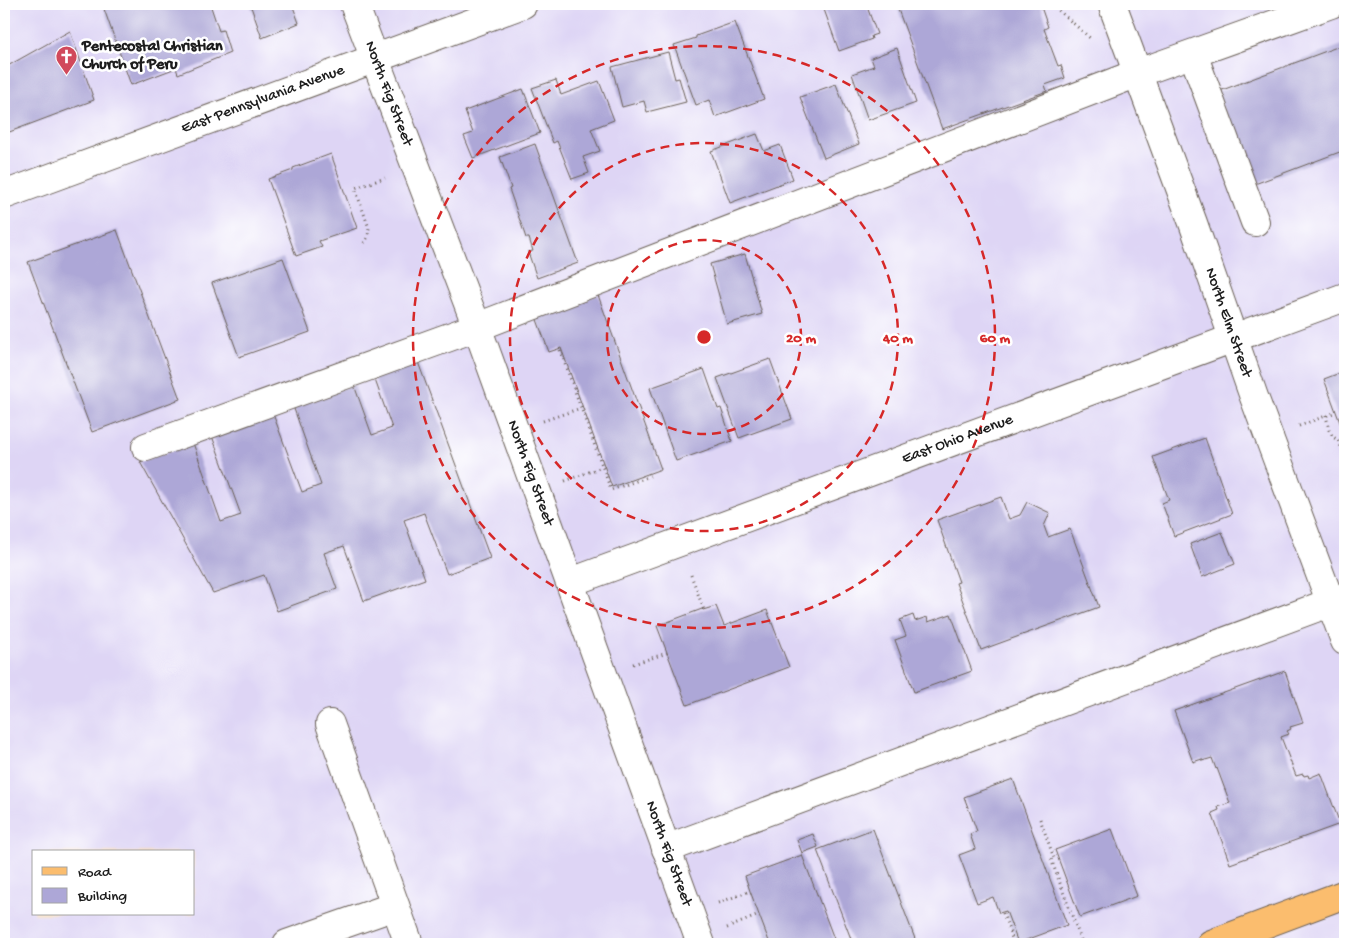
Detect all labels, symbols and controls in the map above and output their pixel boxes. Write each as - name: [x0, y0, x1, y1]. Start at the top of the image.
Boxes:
- place label: Pentecostal Christian Church of Peru: [81, 38, 223, 75]
- street label: North Fig Street: [360, 39, 417, 150]
- church icon: Pentecostal Christian Church of Peru: [54, 44, 78, 75]
- street label: East Pennsylvania Avenue: [179, 61, 348, 138]
- street label: North Elm Street: [1200, 265, 1256, 381]
- centre of rings: [695, 328, 713, 346]
- text: 20 m: [786, 330, 816, 348]
- text: 40 m: [882, 330, 913, 348]
- text: 60 m: [980, 330, 1011, 348]
- street label: East Ohio Avenue: [899, 410, 1017, 469]
- street label: North Fig Street: [502, 418, 558, 530]
- street label: North Fig Street: [640, 799, 697, 910]
- legend: [32, 850, 195, 916]
- text: Road: [78, 864, 112, 882]
- text: Building: [77, 888, 127, 906]

